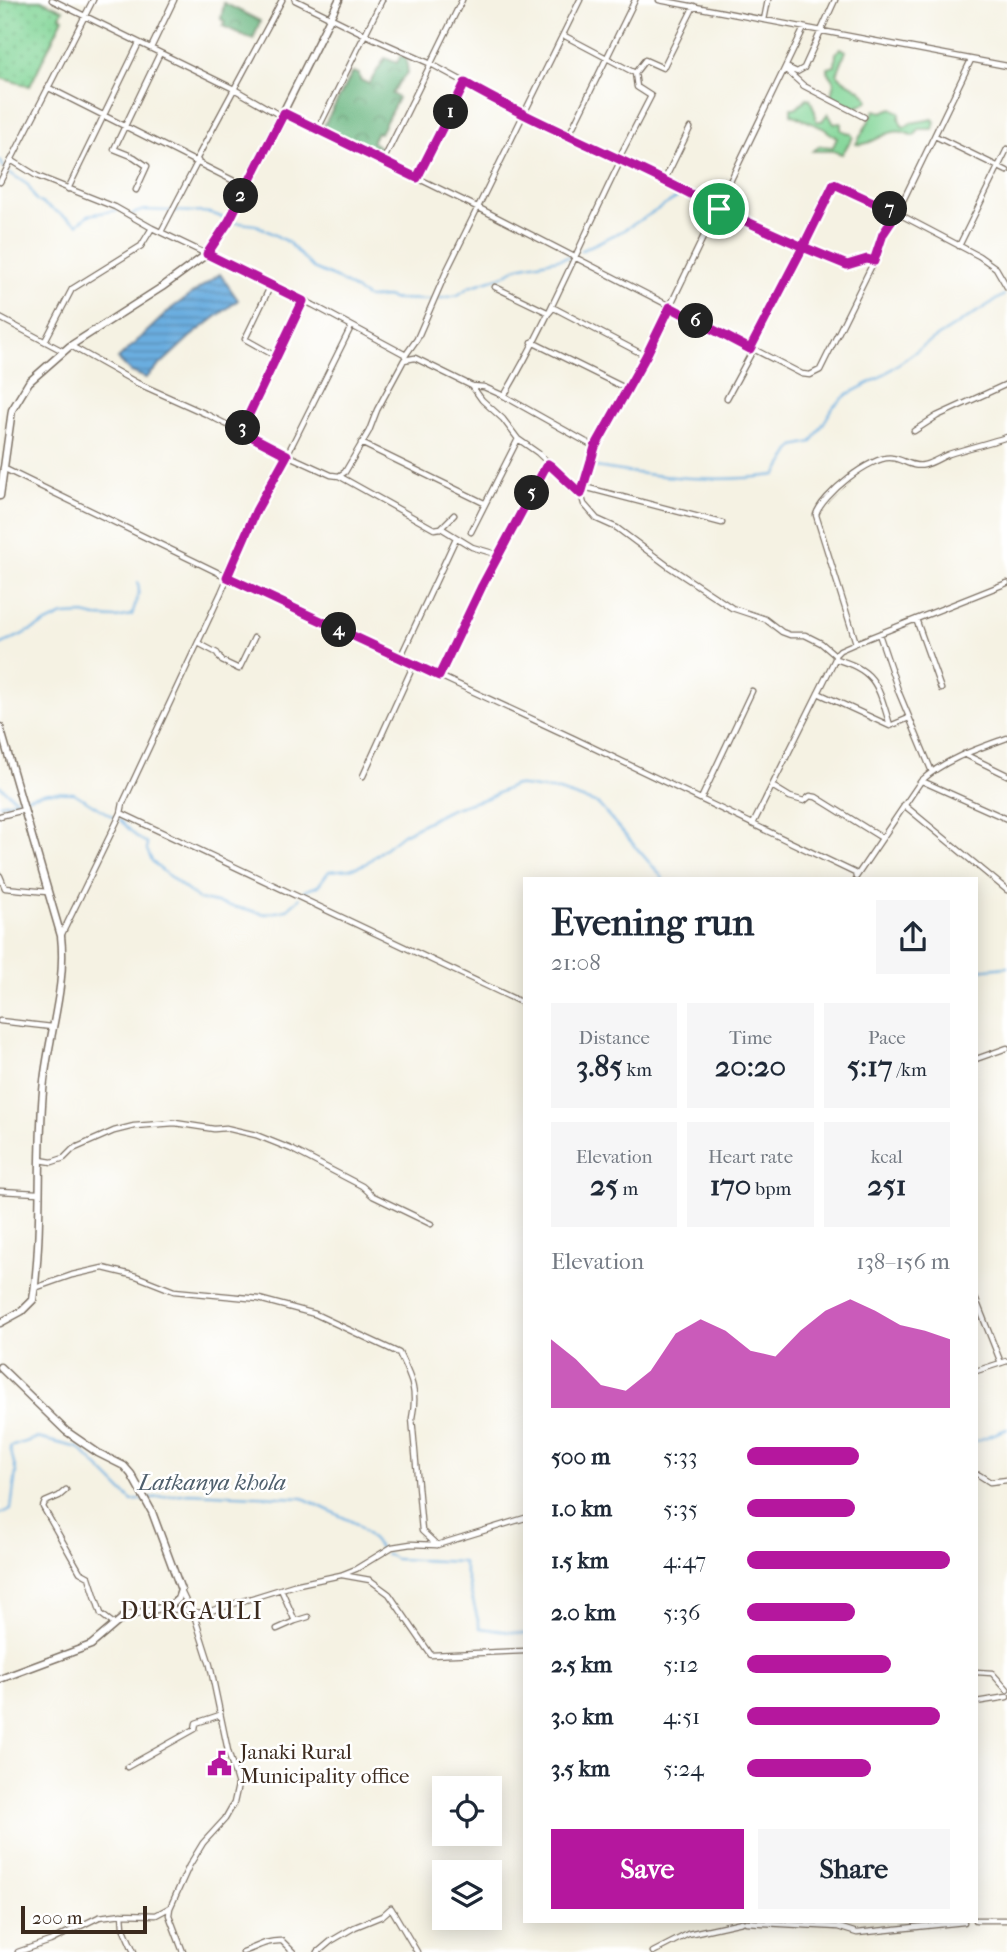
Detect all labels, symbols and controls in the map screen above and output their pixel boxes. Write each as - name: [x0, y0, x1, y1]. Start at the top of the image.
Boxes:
- pin: 1: [434, 94, 468, 130]
- text: 1: [447, 100, 454, 122]
- pin: 2: [224, 178, 258, 214]
- pin: [689, 179, 749, 239]
- text: 2: [236, 184, 245, 206]
- icon: arrive: [700, 190, 738, 228]
- pin: 7: [872, 192, 908, 227]
- text: 7: [885, 197, 894, 219]
- pin: 6: [678, 304, 714, 338]
- text: 6: [690, 309, 701, 331]
- pin: 3: [226, 410, 260, 446]
- text: 3: [239, 416, 246, 438]
- pin: 5: [514, 476, 550, 510]
- text: 5: [527, 481, 536, 503]
- pin: 4: [322, 612, 356, 648]
- text: 4: [333, 618, 344, 640]
- text: Evening run: [551, 900, 754, 945]
- button: share: [876, 900, 950, 974]
- text: 21:08: [551, 949, 601, 976]
- text: Distance: [578, 1027, 650, 1049]
- text: Time: [729, 1027, 772, 1049]
- text: Pace: [868, 1027, 906, 1049]
- text: 3.85: [576, 1049, 622, 1084]
- text: 20:20: [715, 1049, 786, 1084]
- text: 5:17: [847, 1049, 892, 1084]
- text: km: [622, 1059, 652, 1081]
- text: /km: [892, 1059, 927, 1081]
- text: Elevation: [576, 1146, 653, 1168]
- text: Heart rate: [708, 1146, 793, 1168]
- text: kcal: [871, 1146, 903, 1168]
- text: 25: [590, 1168, 618, 1203]
- text: 170: [710, 1168, 751, 1203]
- text: 251: [867, 1168, 906, 1203]
- text: m: [618, 1178, 638, 1200]
- text: bpm: [751, 1178, 791, 1200]
- text: Elevation: [551, 1248, 644, 1275]
- text: 138–156 m: [856, 1248, 950, 1275]
- text: 500 m: [551, 1443, 610, 1470]
- text: 5:33: [663, 1443, 697, 1470]
- water label: Latkanya khola: [136, 1469, 286, 1496]
- text: 1.0 km: [551, 1495, 612, 1522]
- text: 5:35: [663, 1495, 698, 1522]
- text: 1.5 km: [551, 1547, 609, 1574]
- text: 4:47: [663, 1547, 706, 1574]
- district label: DURGAULI: [120, 1597, 264, 1625]
- text: 2.0 km: [551, 1599, 616, 1626]
- text: 5:36: [663, 1599, 700, 1626]
- text: 2.5 km: [551, 1651, 612, 1678]
- text: 5:12: [663, 1651, 699, 1678]
- text: 3.0 km: [551, 1703, 613, 1730]
- text: 4:51: [663, 1703, 700, 1730]
- place label: Janaki Rural Municipality office: [238, 1740, 409, 1788]
- public building icon: Janaki Rural Municipality office: [206, 1750, 234, 1778]
- text: 3.5 km: [551, 1755, 610, 1782]
- text: 5:24: [663, 1755, 704, 1782]
- map controls: [432, 1776, 502, 1930]
- button: locate: [432, 1776, 502, 1846]
- button: Save: [551, 1829, 744, 1909]
- button: Share: [758, 1829, 950, 1909]
- button: layers: [432, 1860, 502, 1930]
- scale bar: [21, 1903, 147, 1935]
- text: 200 m: [32, 1907, 83, 1929]

